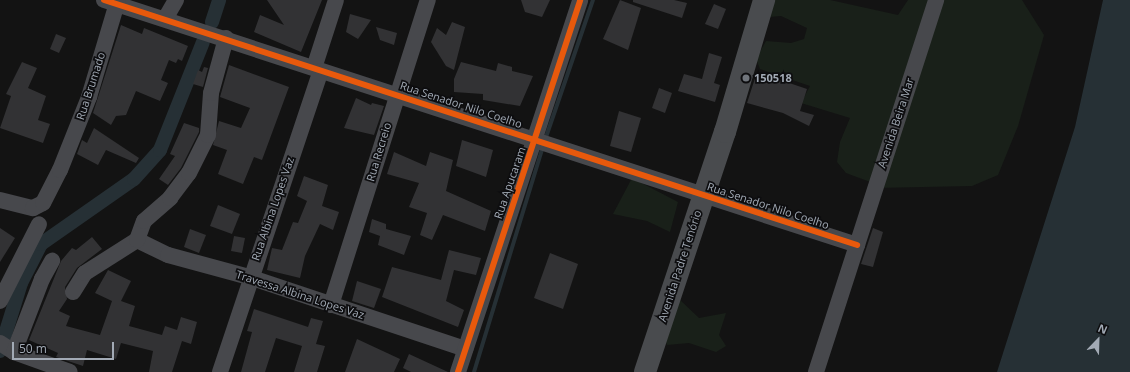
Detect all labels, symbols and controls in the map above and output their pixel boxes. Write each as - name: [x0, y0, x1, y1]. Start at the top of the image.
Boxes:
- street label: Rua Brumado: [74, 50, 108, 122]
- place label: 150518: [754, 71, 792, 85]
- marker: 150518: [741, 73, 751, 83]
- street label: Avenida Beira Mar: [875, 76, 917, 170]
- street label: Rua Senador Nilo Coelho: [398, 79, 524, 131]
- street label: Rua Recreio: [364, 121, 394, 183]
- street label: Rua Apucaram: [492, 145, 528, 221]
- street label: Rua Albina Lopes Vaz: [249, 155, 297, 263]
- street label: Rua Senador Nilo Coelho: [705, 180, 831, 232]
- street label: Avenida Padre Tenório: [656, 209, 704, 323]
- street label: Travessa Albina Lopes Vaz: [234, 268, 366, 322]
- north arrow: [1078, 320, 1118, 360]
- text: N: [1096, 320, 1110, 337]
- scale bar: [14, 334, 116, 360]
- text: 50 m: [19, 340, 47, 357]

